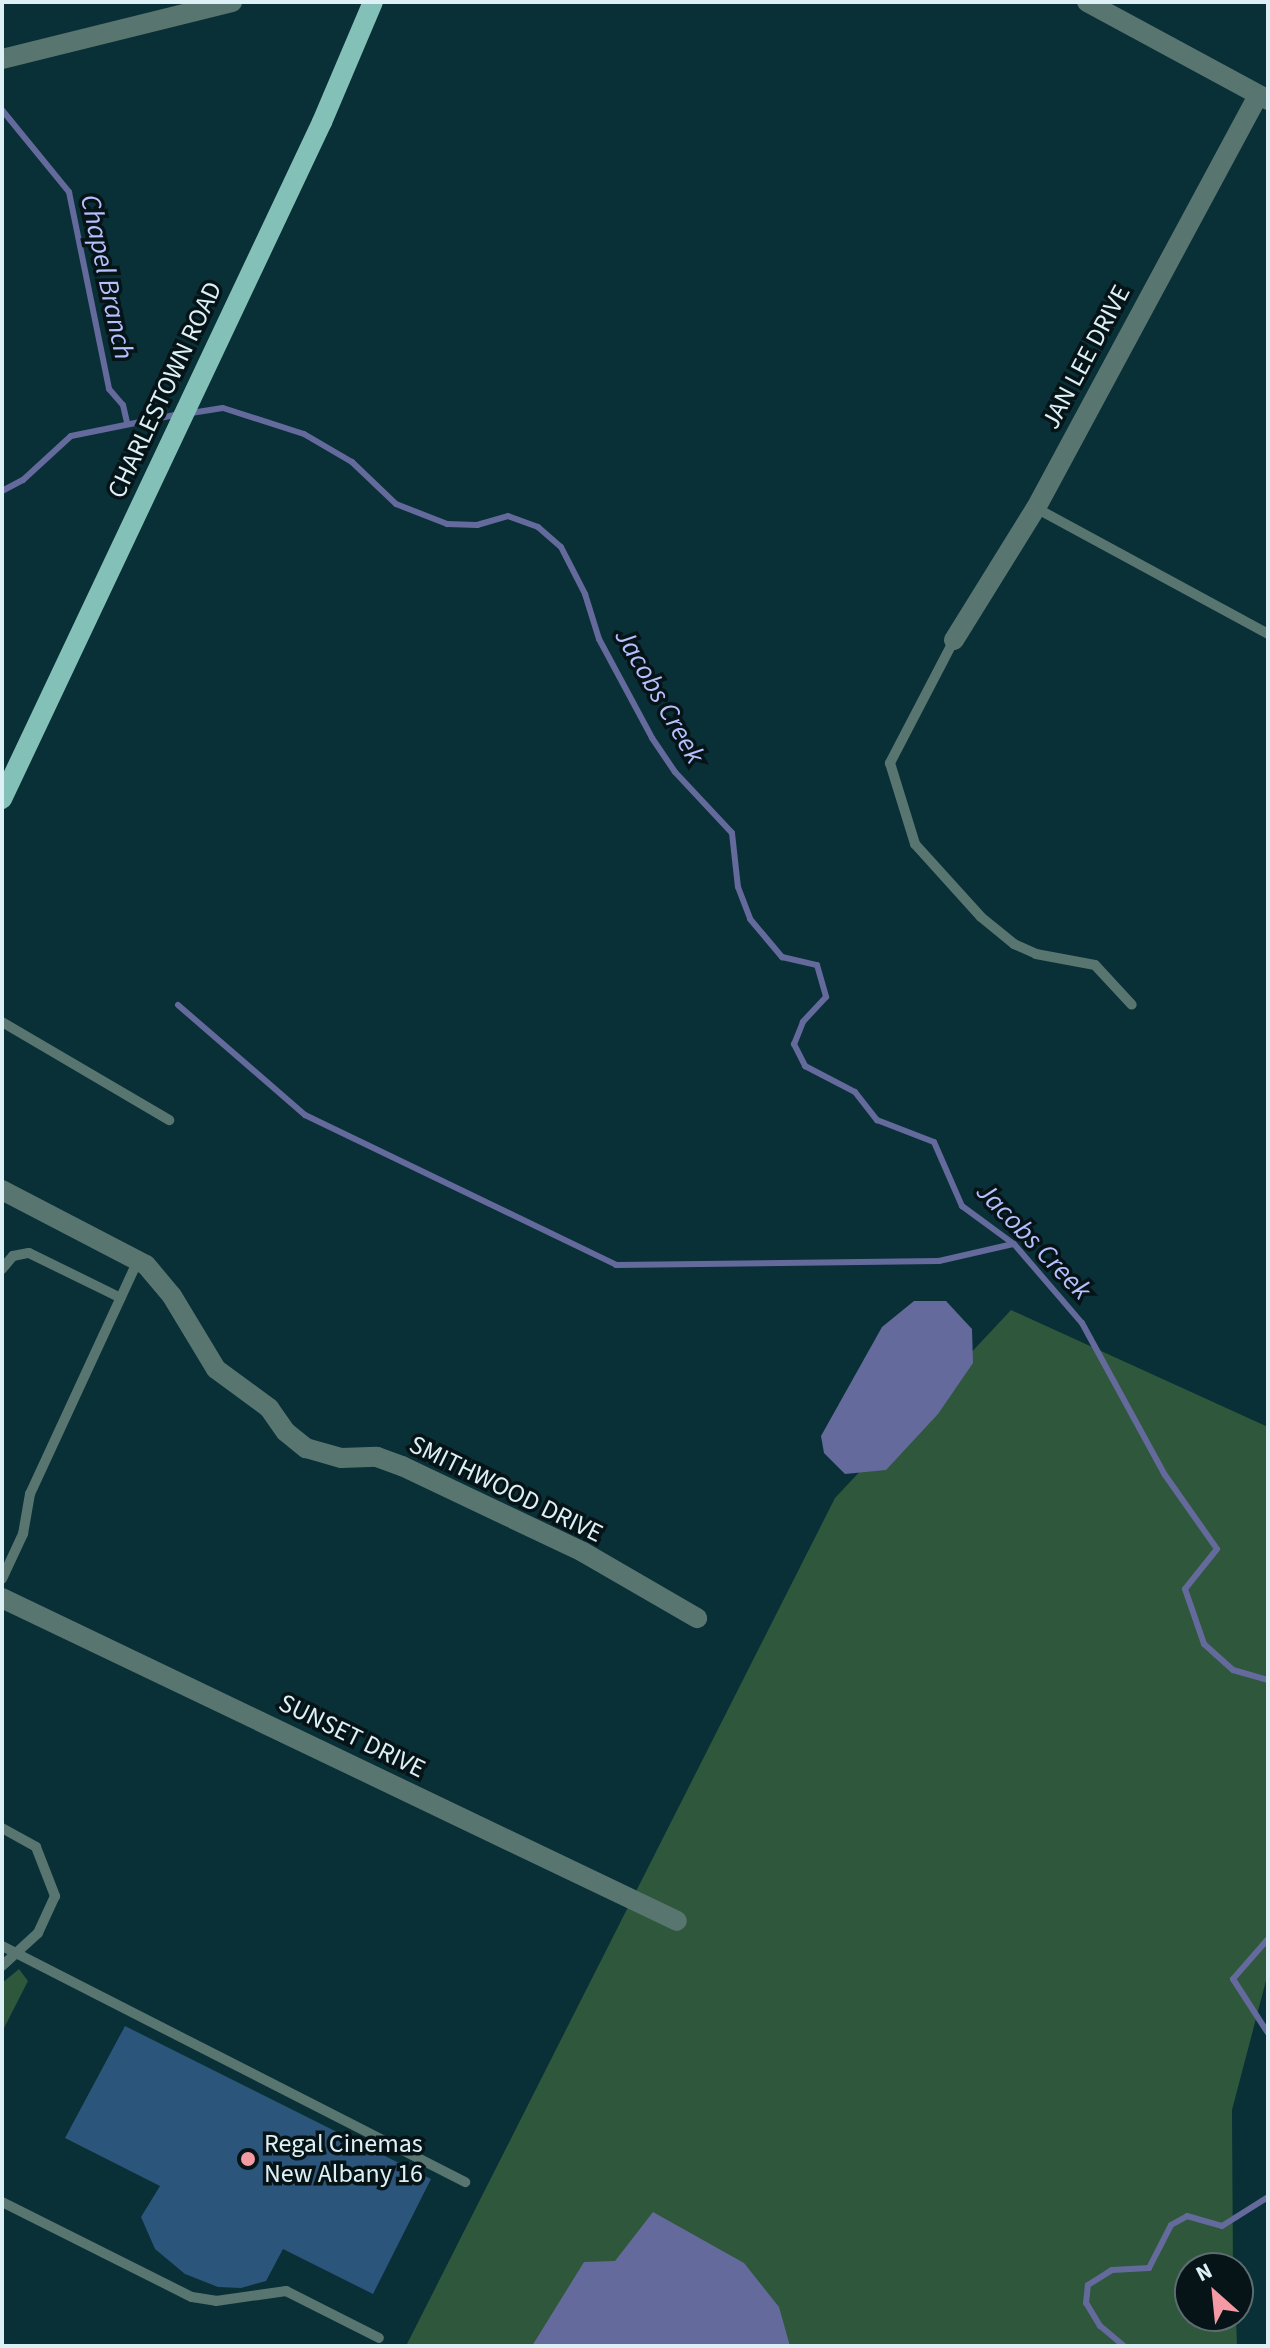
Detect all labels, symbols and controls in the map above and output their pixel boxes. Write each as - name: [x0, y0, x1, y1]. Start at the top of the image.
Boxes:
- water label: Chapel Branch: [73, 191, 141, 363]
- street label: CHARLESTOWN ROAD: [101, 277, 229, 503]
- street label: JAN LEE DRIVE: [1035, 280, 1137, 434]
- water label: Jacobs Creek: [608, 622, 712, 770]
- water label: Jacobs Creek: [970, 1175, 1098, 1307]
- street label: SMITHWOOD DRIVE: [404, 1429, 608, 1549]
- street label: SUNSET DRIVE: [274, 1687, 430, 1785]
- place label: Regal Cinemas New Albany 16: [264, 2128, 423, 2190]
- marker: Regal Cinemas New Albany 16: [239, 2150, 257, 2168]
- north arrow: [1174, 2252, 1254, 2332]
- text: N: [1190, 2255, 1218, 2290]

